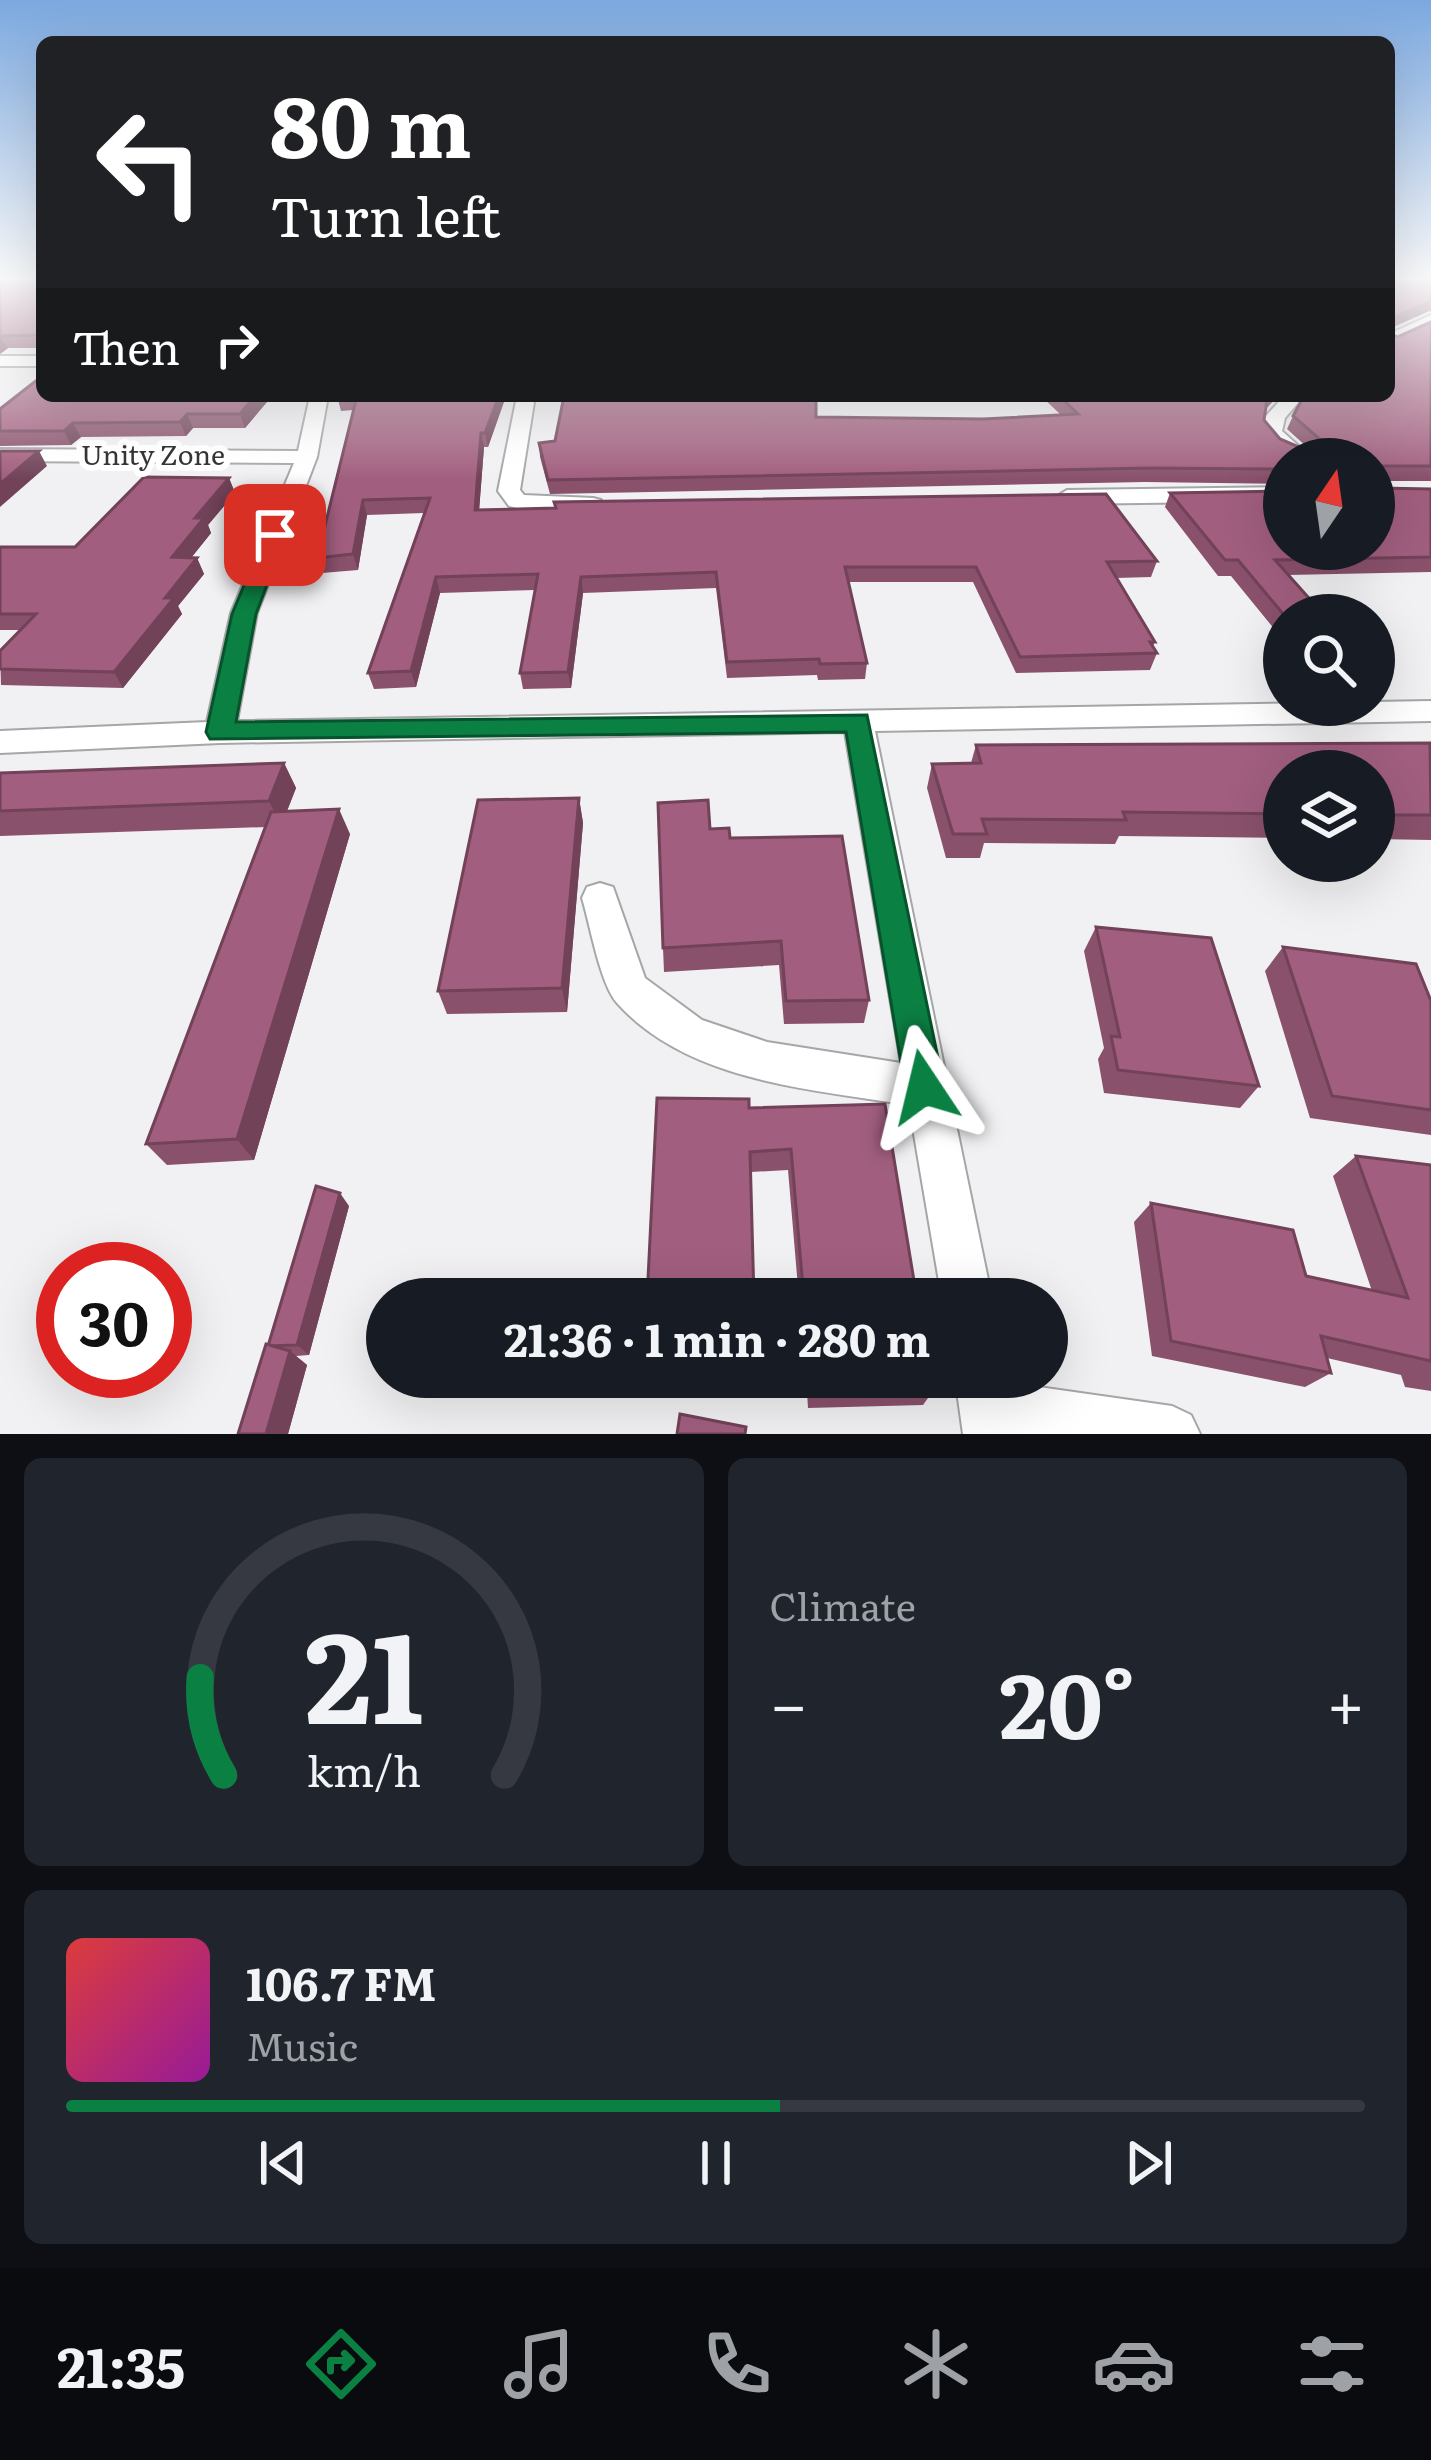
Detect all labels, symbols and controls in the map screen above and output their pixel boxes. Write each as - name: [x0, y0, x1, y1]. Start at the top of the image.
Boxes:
- text: 80 m: [270, 59, 472, 184]
- icon: left: [72, 84, 228, 240]
- text: Turn left: [270, 173, 501, 254]
- text: Then: [72, 312, 180, 379]
- icon: right: [204, 312, 270, 378]
- street label: Unity Zone: [81, 433, 225, 473]
- north arrow: [1263, 438, 1395, 570]
- map controls: [1263, 438, 1395, 882]
- pin: [224, 484, 326, 586]
- icon: arrive: [242, 502, 308, 568]
- button: search: [1263, 594, 1395, 726]
- button: layers: [1263, 750, 1395, 882]
- position arrow: [861, 1024, 987, 1150]
- speed limit sign: 30: [36, 1242, 192, 1398]
- text: 21:36 · 1 min · 280 m: [504, 1304, 930, 1371]
- text: Climate: [770, 1575, 916, 1633]
- text: 21: [304, 1577, 423, 1762]
- text: 20°: [999, 1633, 1135, 1767]
- text: −: [770, 1651, 808, 1749]
- text: +: [1327, 1651, 1365, 1749]
- text: km/h: [307, 1737, 421, 1800]
- text: 106.7 FM: [246, 1948, 436, 2015]
- text: Music: [246, 2015, 358, 2073]
- icon: previous: [250, 2130, 316, 2196]
- icon: pause: [683, 2130, 749, 2196]
- icon: next: [1116, 2130, 1182, 2196]
- icon: directions: [299, 2322, 383, 2406]
- icon: music: [497, 2322, 581, 2406]
- icon: phone: [695, 2322, 779, 2406]
- icon: climate: [894, 2322, 978, 2406]
- icon: car: [1092, 2322, 1176, 2406]
- icon: filters: [1290, 2322, 1374, 2406]
- text: 21:35: [57, 2324, 185, 2405]

